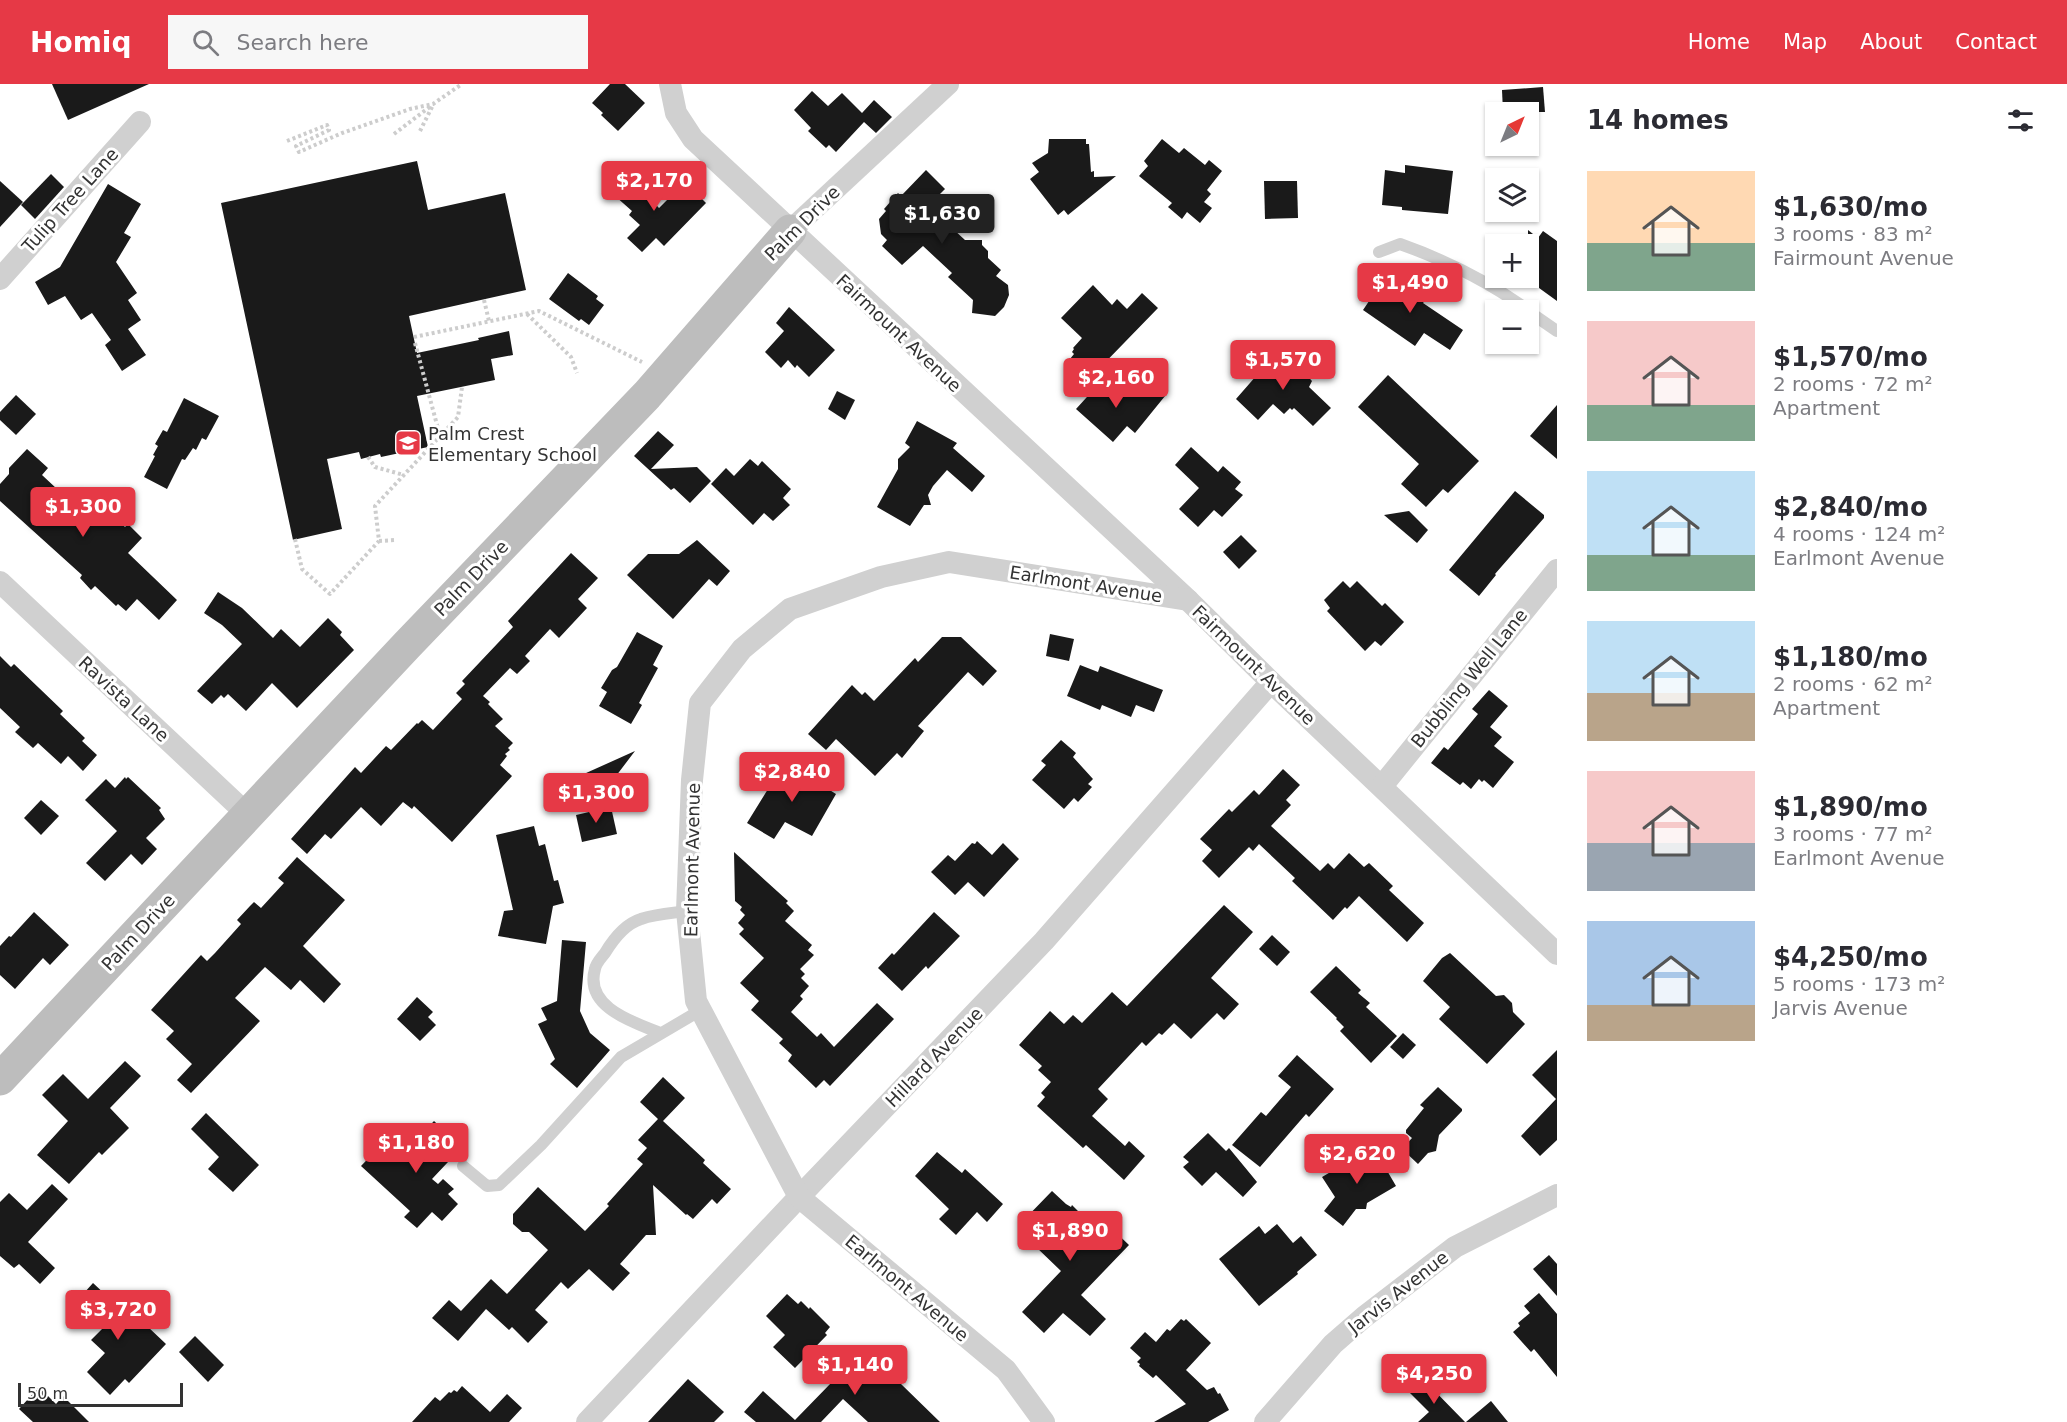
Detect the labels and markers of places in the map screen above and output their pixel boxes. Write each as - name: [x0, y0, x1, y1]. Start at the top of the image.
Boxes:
- pin: $2,170: [605, 161, 703, 212]
- pin: $1,630: [893, 194, 991, 245]
- pin: $1,490: [1361, 263, 1459, 314]
- pin: $1,570: [1234, 340, 1332, 391]
- pin: $2,160: [1067, 358, 1165, 409]
- place label: Palm Crest Elementary School: [428, 423, 597, 465]
- school or university icon: Palm Crest Elementary School: [393, 428, 423, 458]
- pin: $1,300: [34, 487, 132, 538]
- pin: $2,840: [743, 752, 841, 803]
- pin: $1,300: [547, 773, 645, 824]
- pin: $1,180: [367, 1123, 465, 1174]
- pin: $2,620: [1308, 1134, 1406, 1185]
- pin: $1,890: [1021, 1211, 1119, 1262]
- pin: $3,720: [69, 1290, 167, 1341]
- pin: $1,140: [806, 1345, 904, 1396]
- pin: $4,250: [1385, 1354, 1483, 1405]

